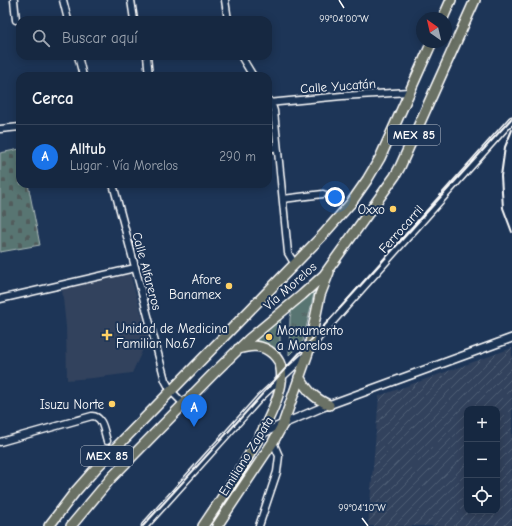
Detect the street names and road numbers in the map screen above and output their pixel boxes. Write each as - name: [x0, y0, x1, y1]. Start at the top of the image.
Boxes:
- street label: Calle Yucatán: [300, 76, 376, 96]
- road number: MEX 85: [388, 125, 440, 145]
- street label: Ferrocarril: [376, 202, 426, 256]
- street label: Calle Alfareros: [129, 230, 165, 312]
- street label: Vía Morelos: [260, 259, 320, 313]
- street label: Emiliano Zapata: [216, 414, 276, 498]
- road number: MEX 85: [81, 446, 133, 466]

